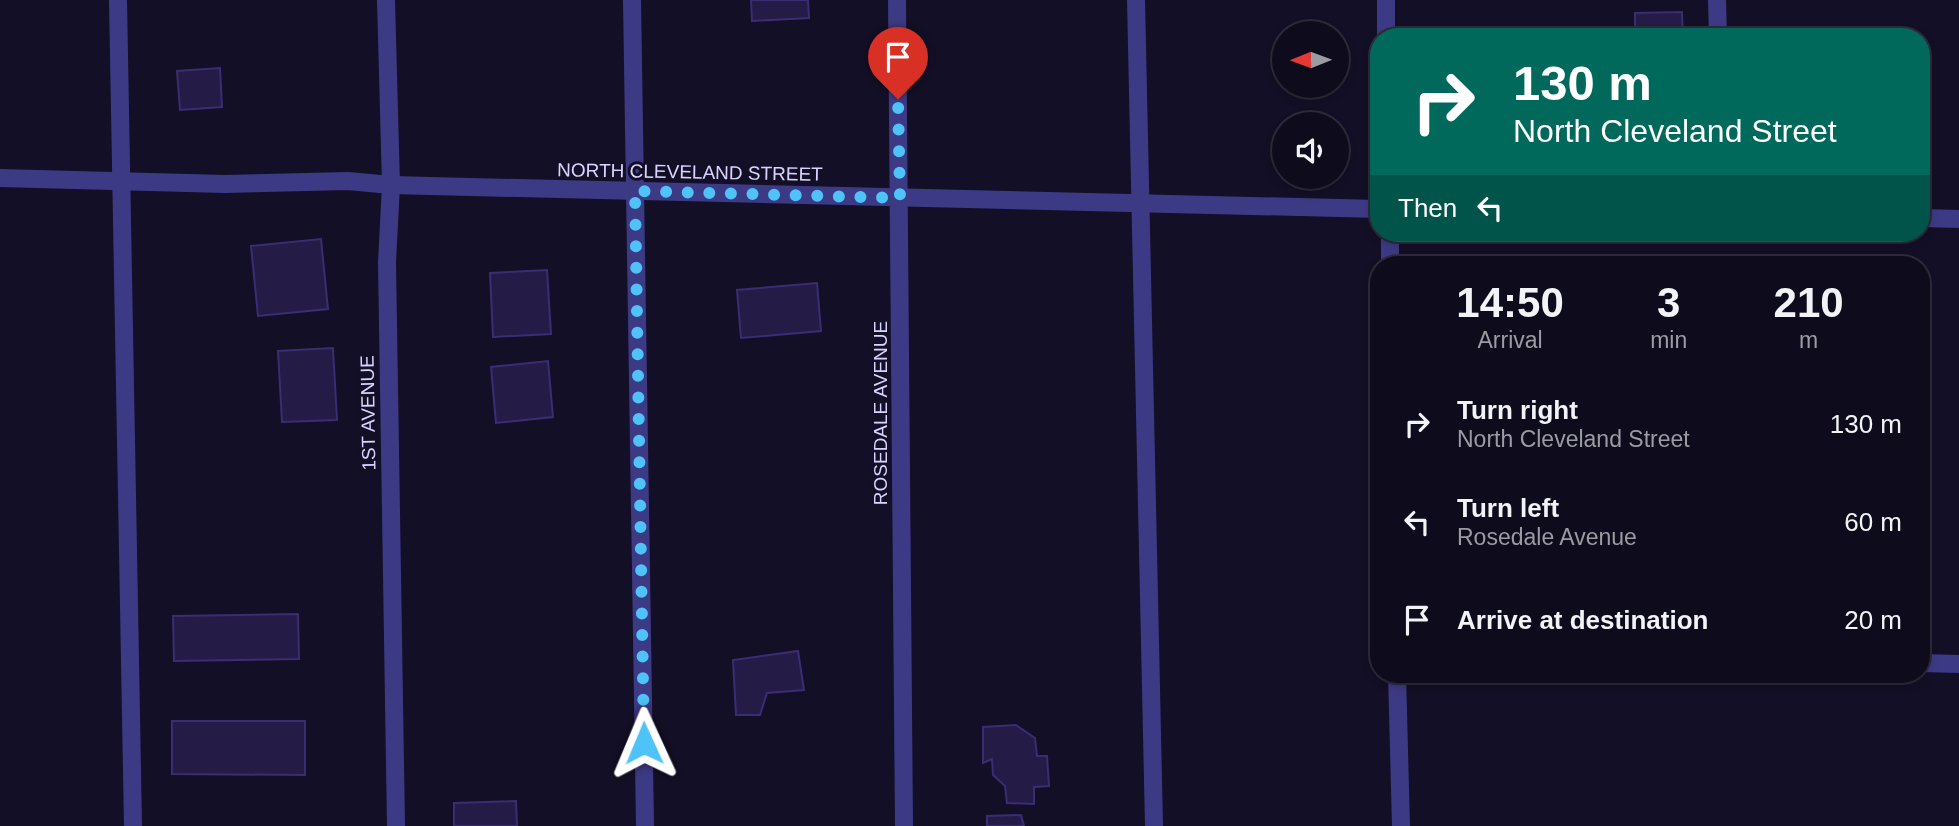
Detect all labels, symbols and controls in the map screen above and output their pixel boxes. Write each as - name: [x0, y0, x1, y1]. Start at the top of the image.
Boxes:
- north arrow: [1272, 21, 1349, 98]
- map controls: [1272, 21, 1349, 189]
- pin: [868, 27, 928, 99]
- icon: arrive: [879, 38, 917, 76]
- icon: right: [1398, 56, 1489, 147]
- text: 130 m: [1513, 56, 1652, 110]
- button: sound: [1272, 112, 1349, 189]
- text: North Cleveland Street: [1513, 113, 1837, 149]
- street label: NORTH CLEVELAND STREET: [557, 159, 823, 185]
- icon: left: [1471, 189, 1509, 227]
- text: Then: [1398, 193, 1457, 223]
- text: 14:50: [1456, 279, 1564, 326]
- text: 3: [1657, 279, 1680, 326]
- text: 210: [1774, 279, 1844, 326]
- street label: ROSEDALE AVENUE: [870, 321, 891, 505]
- text: Arrival: [1477, 327, 1543, 353]
- text: min: [1650, 327, 1687, 353]
- text: m: [1799, 327, 1818, 353]
- street label: 1ST AVENUE: [356, 355, 380, 471]
- text: Turn right: [1457, 395, 1578, 425]
- icon: right: [1398, 405, 1436, 443]
- text: 130 m: [1830, 409, 1902, 439]
- text: North Cleveland Street: [1457, 426, 1690, 452]
- text: Turn left: [1457, 493, 1559, 523]
- icon: left: [1398, 503, 1436, 541]
- text: 60 m: [1844, 507, 1902, 537]
- text: Rosedale Avenue: [1457, 524, 1637, 550]
- icon: arrive: [1398, 601, 1436, 639]
- text: Arrive at destination: [1457, 605, 1708, 635]
- text: 20 m: [1844, 605, 1902, 635]
- position arrow: [607, 706, 681, 780]

